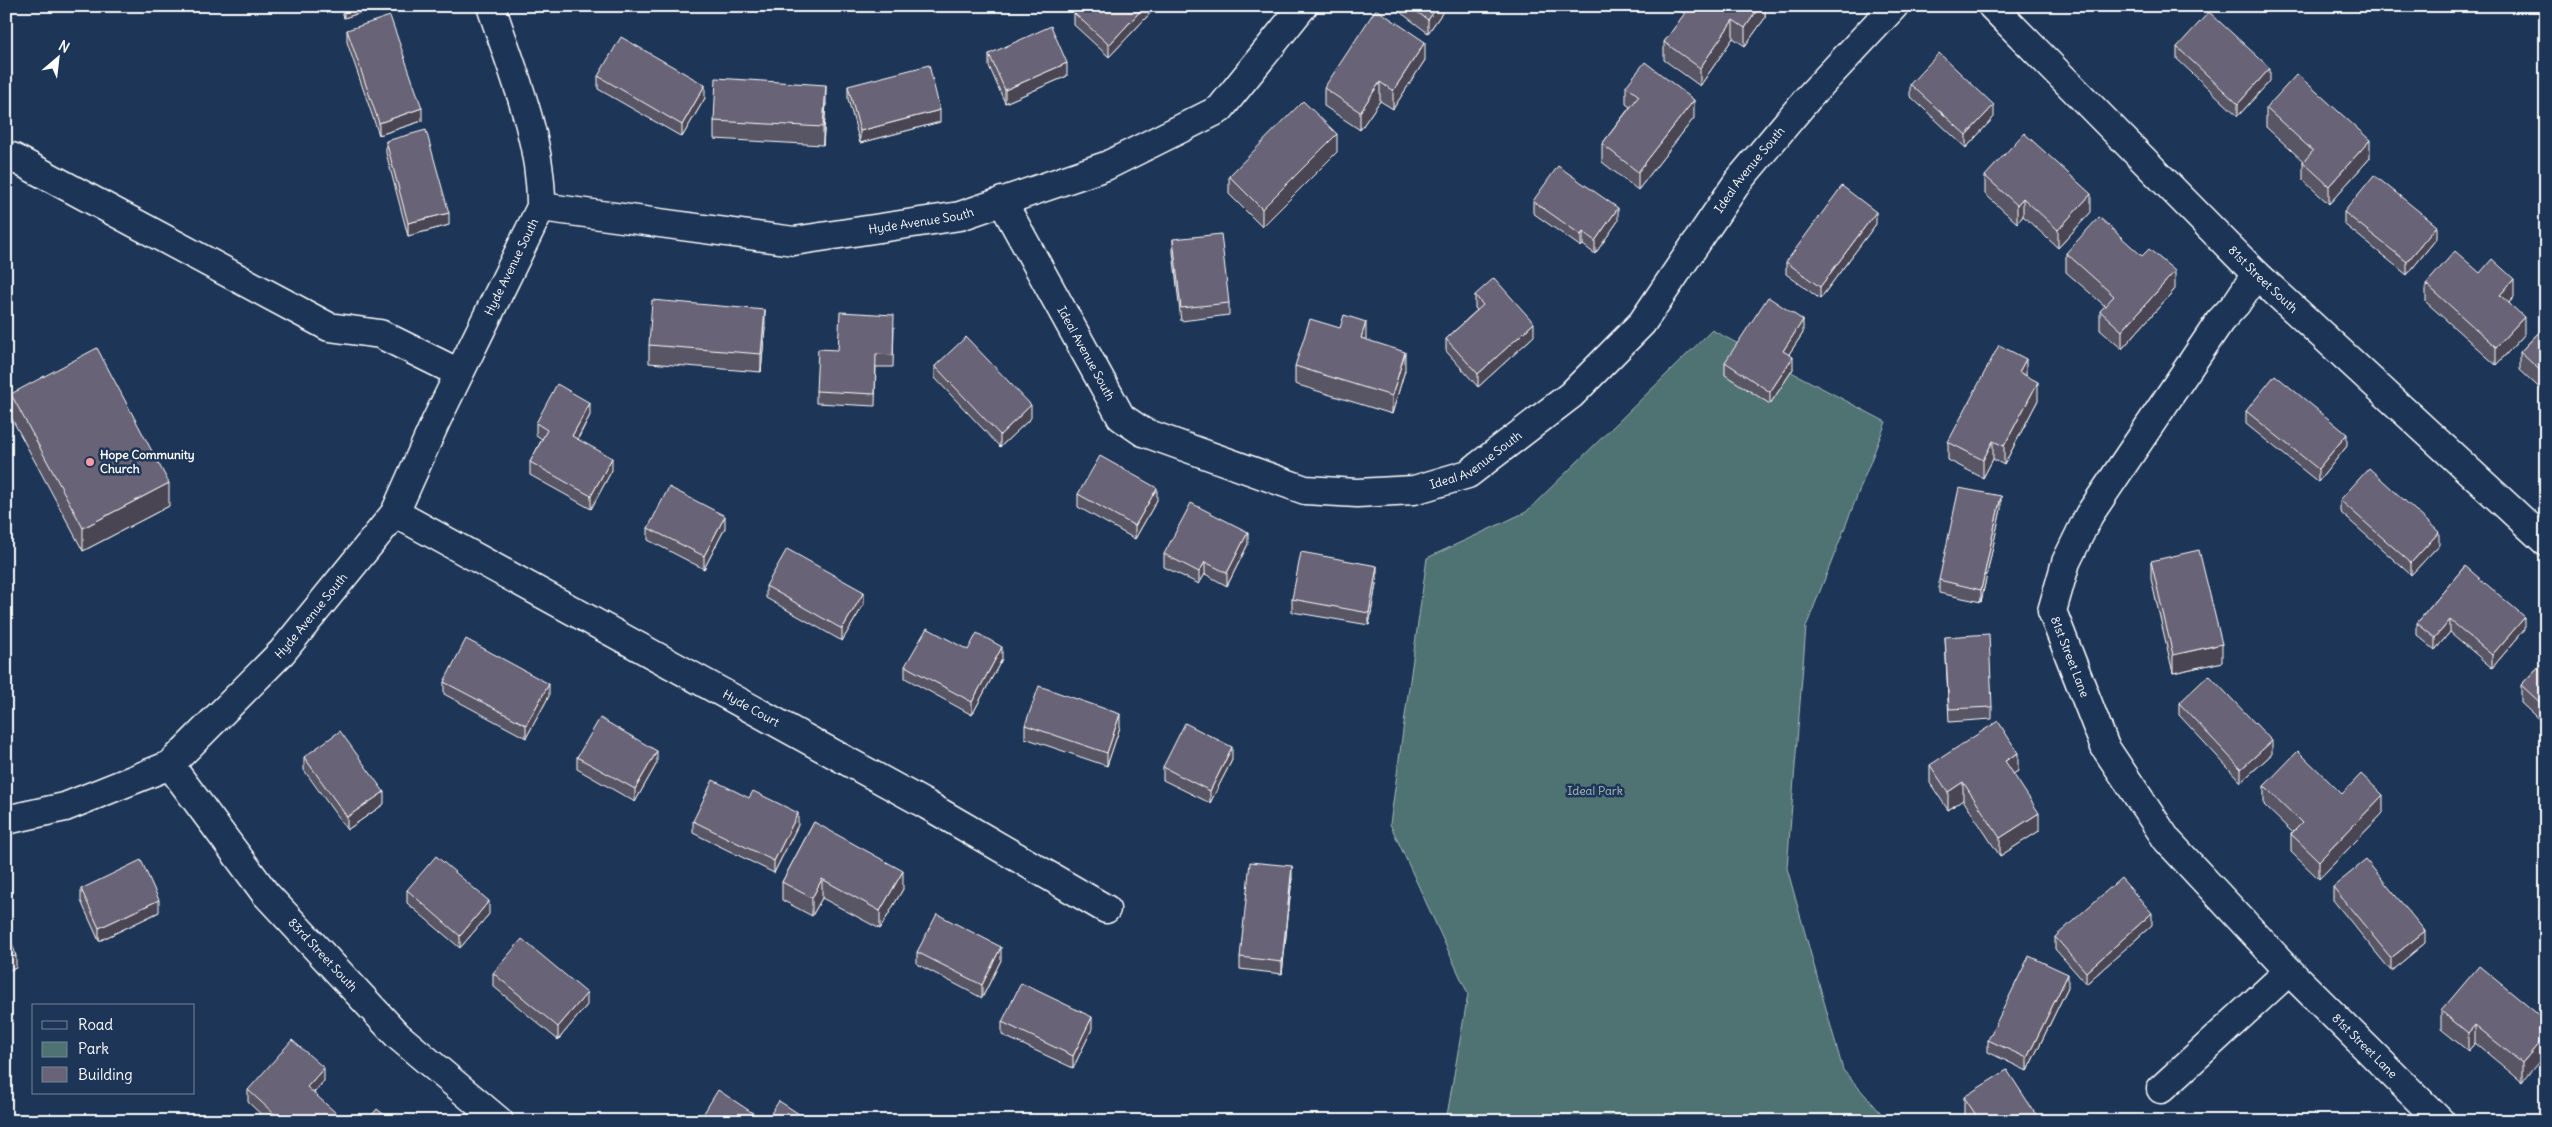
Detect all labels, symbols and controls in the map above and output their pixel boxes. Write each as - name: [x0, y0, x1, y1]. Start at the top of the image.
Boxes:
- north arrow: [32, 32, 82, 82]
- text: N: [56, 36, 73, 57]
- street label: Ideal Avenue South: [1711, 123, 1788, 216]
- street label: Hyde Avenue South: [868, 204, 976, 237]
- street label: Hyde Avenue South: [481, 216, 541, 318]
- street label: 81st Street South: [2225, 242, 2301, 316]
- street label: Ideal Avenue South: [1054, 303, 1118, 403]
- street label: Ideal Avenue South: [1428, 427, 1525, 492]
- place label: Hope Community Church: [100, 447, 195, 476]
- marker: Hope Community Church: [84, 456, 96, 468]
- street label: Hyde Avenue South: [272, 570, 350, 662]
- street label: 81st Street Lane: [2048, 614, 2093, 699]
- street label: Hyde Court: [720, 686, 782, 729]
- park label: Ideal Park: [1567, 783, 1623, 798]
- street label: 83rd Street South: [285, 915, 361, 994]
- legend: [32, 1004, 195, 1094]
- street label: 81st Street Lane: [2329, 1010, 2401, 1081]
- text: Road: [78, 1015, 113, 1034]
- text: Park: [78, 1039, 109, 1058]
- text: Building: [78, 1065, 133, 1084]

